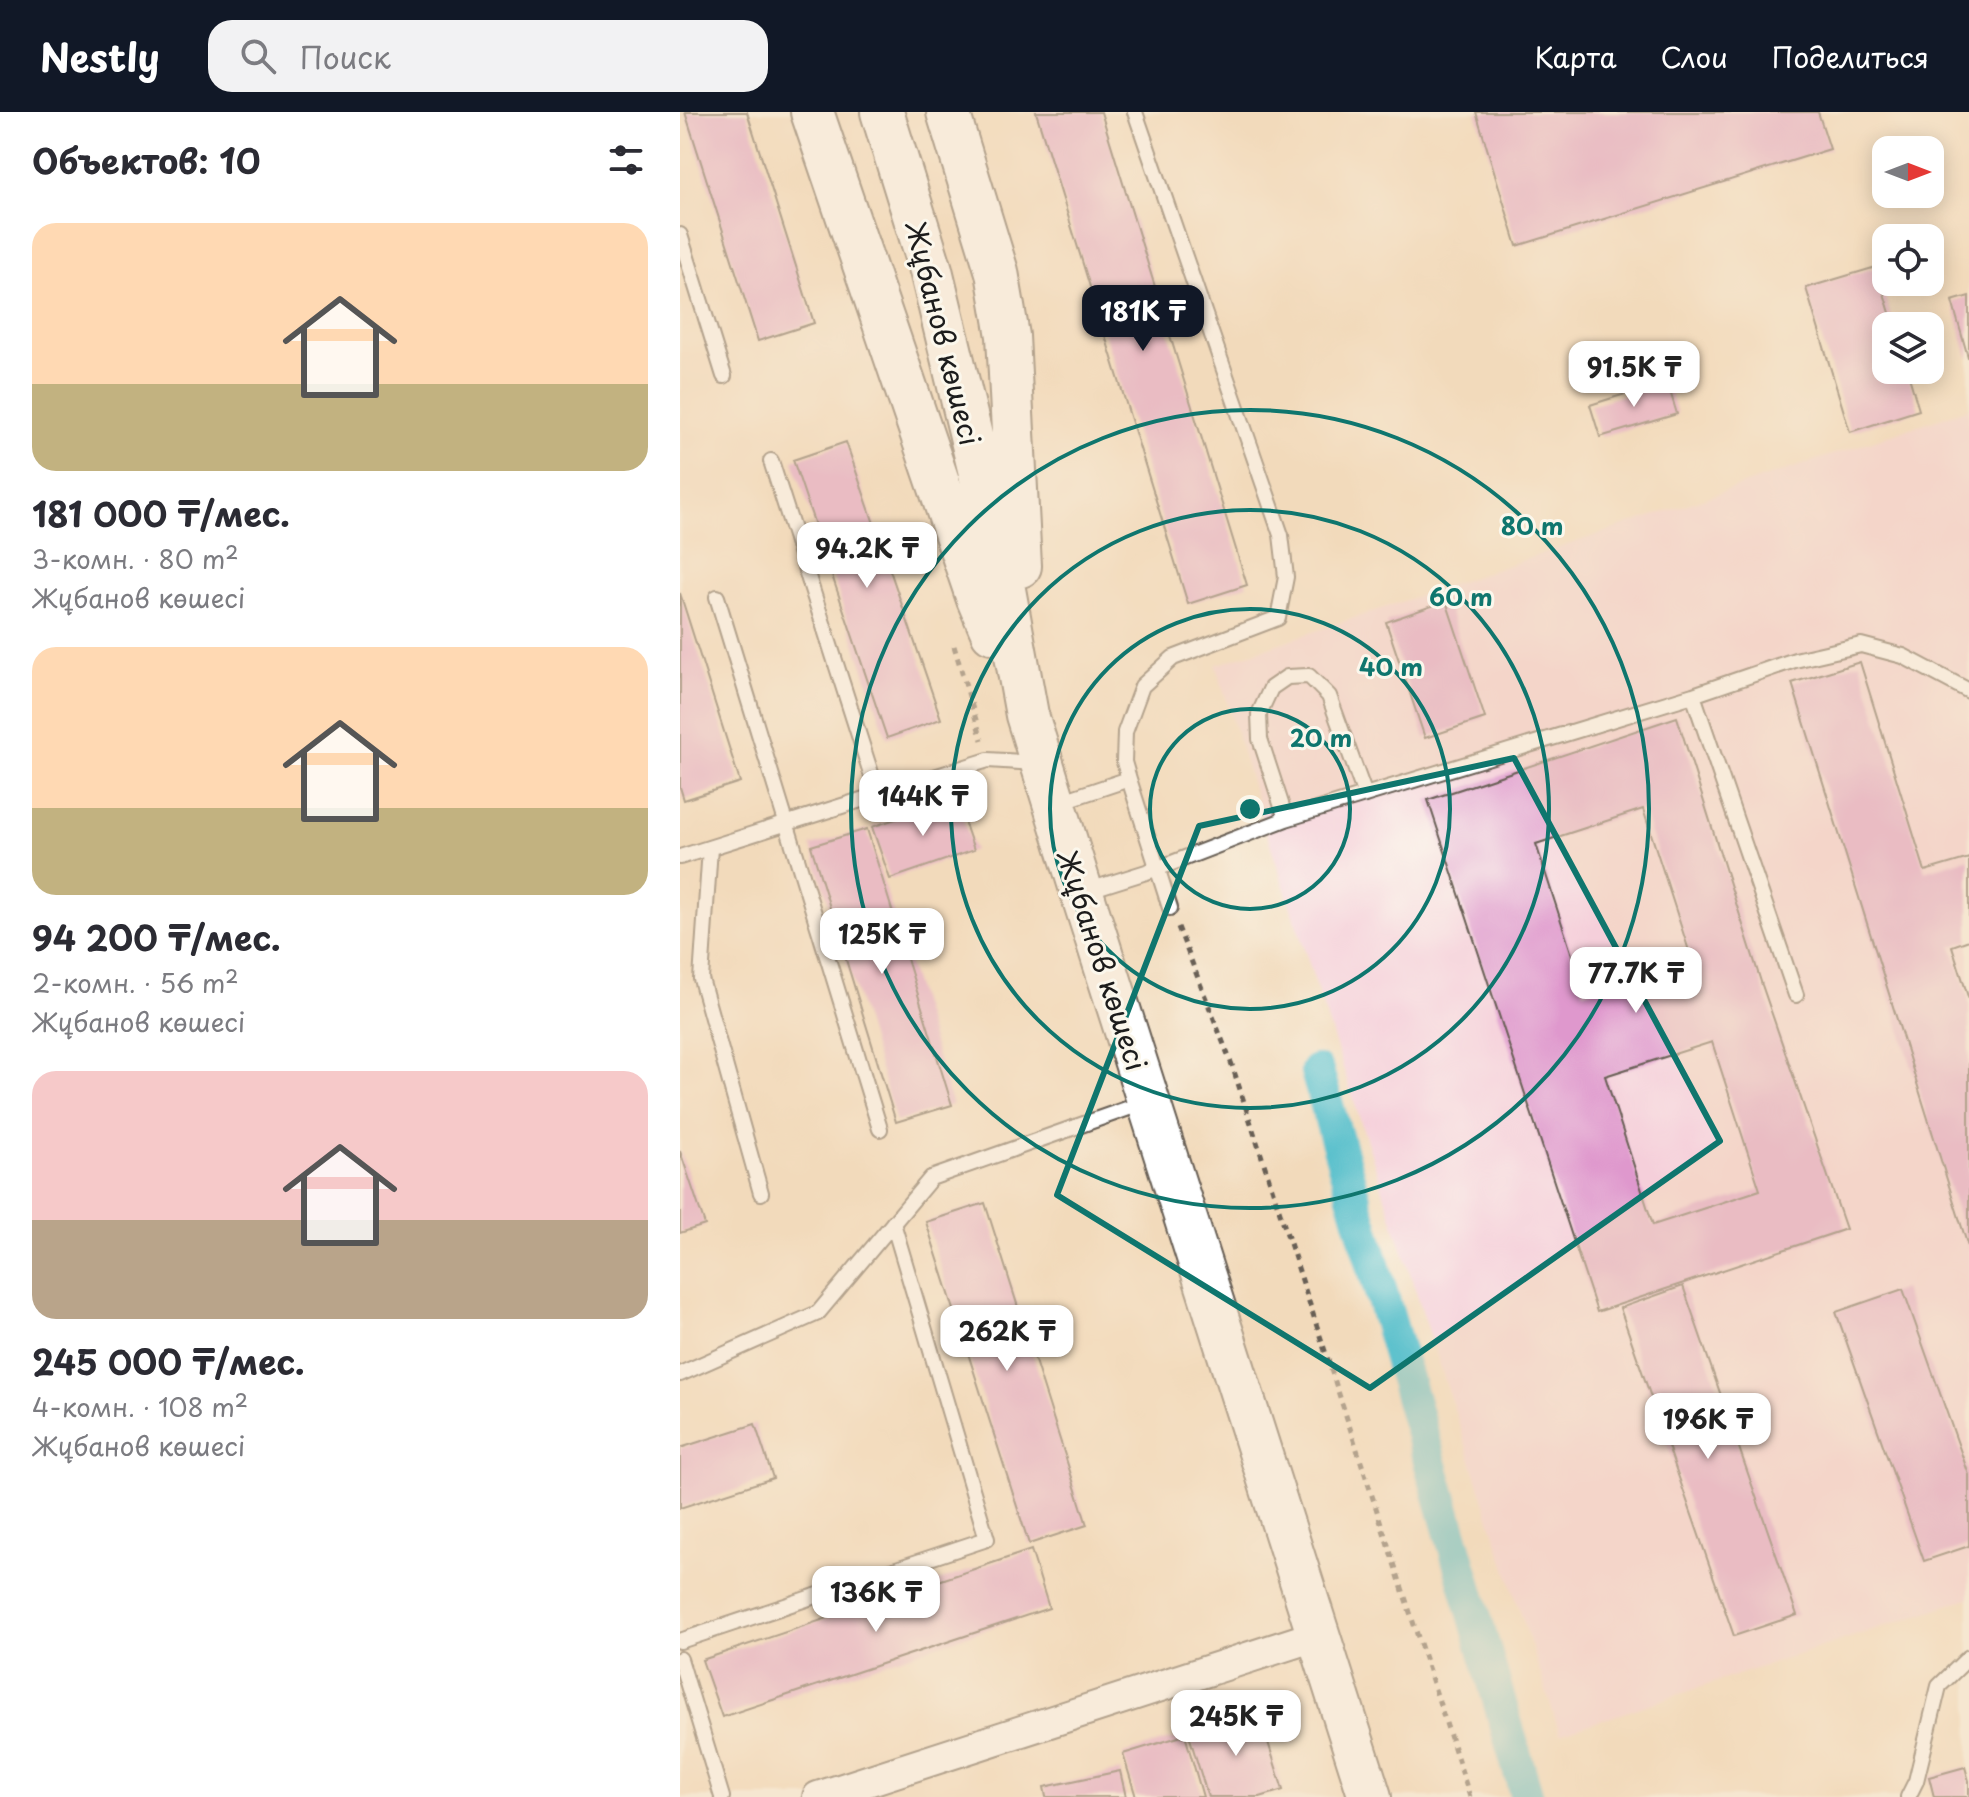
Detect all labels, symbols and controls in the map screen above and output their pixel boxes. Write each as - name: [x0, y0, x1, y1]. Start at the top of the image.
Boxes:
- search box: [208, 20, 768, 92]
- text: Nestly: [40, 28, 160, 85]
- icon: search: [236, 34, 280, 78]
- text: Поиск: [300, 34, 391, 79]
- text: Карта: [1534, 35, 1617, 78]
- text: Слои: [1661, 35, 1728, 78]
- text: Поделиться: [1772, 35, 1929, 78]
- text: Объектов: 10: [32, 134, 260, 186]
- north arrow: [1872, 136, 1944, 208]
- map controls: [1872, 136, 1944, 384]
- icon: filters: [604, 138, 648, 182]
- street label: Жұбанов көшесі: [895, 216, 993, 450]
- button: locate: [1872, 224, 1944, 296]
- icon: home: [268, 275, 412, 419]
- pin: 181K ₸: [1078, 285, 1208, 353]
- text: 181K ₸: [1100, 291, 1186, 330]
- button: layers: [1872, 312, 1944, 384]
- pin: 91.5K ₸: [1560, 341, 1708, 409]
- text: 91.5K ₸: [1587, 347, 1681, 386]
- text: 181 000 ₸/мес.: [32, 487, 290, 539]
- text: 80 m: [1501, 507, 1563, 543]
- pin: 94.2K ₸: [793, 522, 941, 590]
- text: 94.2K ₸: [815, 528, 919, 567]
- text: 3-комн. · 80 m²: [32, 539, 239, 578]
- text: Жұбанов көшесі: [32, 578, 245, 617]
- text: 60 m: [1429, 578, 1493, 614]
- text: 40 m: [1359, 648, 1423, 684]
- icon: home: [268, 699, 412, 843]
- text: 20 m: [1290, 719, 1352, 755]
- pin: 144K ₸: [858, 770, 988, 838]
- text: 144K ₸: [877, 776, 969, 815]
- centre of rings: [1236, 795, 1264, 823]
- street label: Жұбанов көшесі: [1047, 844, 1159, 1076]
- pin: 125K ₸: [817, 908, 947, 976]
- text: 94 200 ₸/мес.: [32, 911, 281, 963]
- text: 125K ₸: [838, 914, 926, 953]
- pin: 77.7K ₸: [1562, 947, 1710, 1015]
- text: 77.7K ₸: [1588, 953, 1684, 992]
- text: 2-комн. · 56 m²: [32, 963, 239, 1002]
- text: Жұбанов көшесі: [32, 1002, 245, 1041]
- icon: home: [268, 1123, 412, 1267]
- pin: 262K ₸: [942, 1305, 1072, 1373]
- text: 262K ₸: [958, 1311, 1056, 1350]
- text: 245 000 ₸/мес.: [32, 1335, 305, 1387]
- text: 4-комн. · 108 m²: [32, 1387, 248, 1426]
- pin: 196K ₸: [1643, 1393, 1773, 1461]
- text: 196K ₸: [1663, 1399, 1753, 1438]
- text: Жұбанов көшесі: [32, 1426, 245, 1465]
- pin: 136K ₸: [811, 1566, 941, 1634]
- text: 136K ₸: [830, 1572, 922, 1611]
- pin: 245K ₸: [1171, 1690, 1301, 1758]
- text: 245K ₸: [1189, 1696, 1283, 1735]

